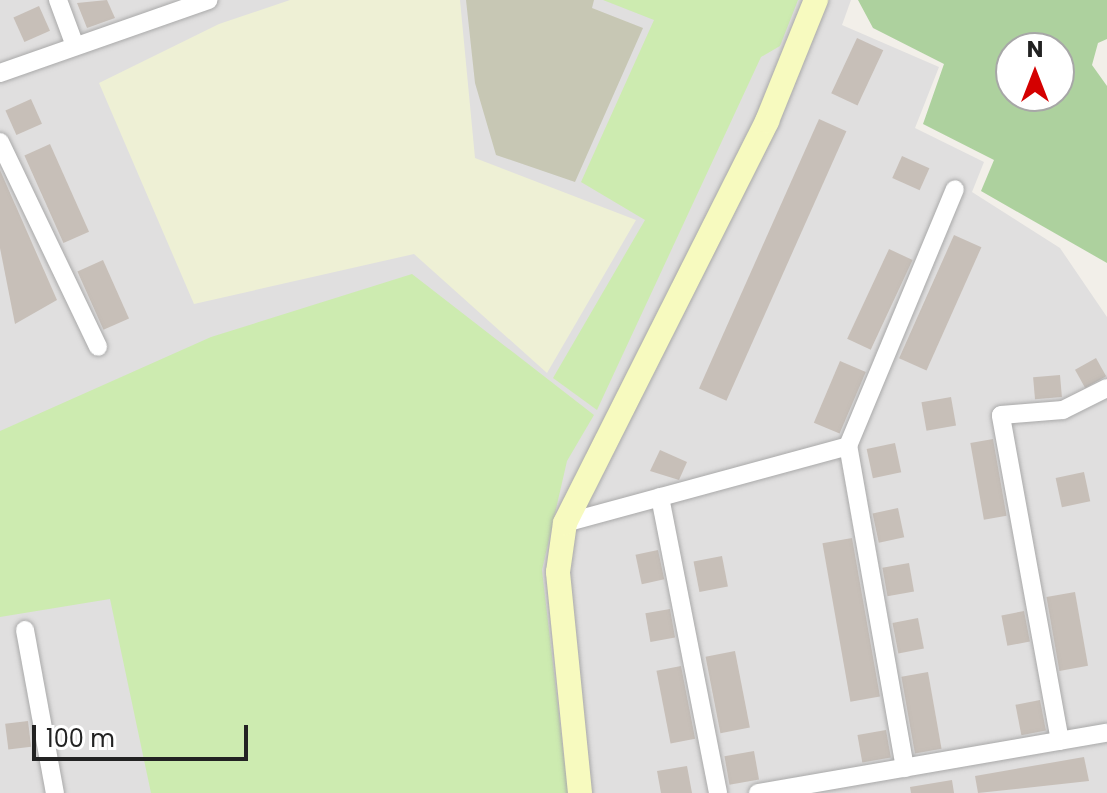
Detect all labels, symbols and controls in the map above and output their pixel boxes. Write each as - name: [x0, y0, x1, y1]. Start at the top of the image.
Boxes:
- north arrow: [995, 32, 1075, 112]
- text: N: [1027, 34, 1043, 65]
- scale bar: [36, 709, 252, 759]
- text: 100 m: [46, 722, 115, 755]

